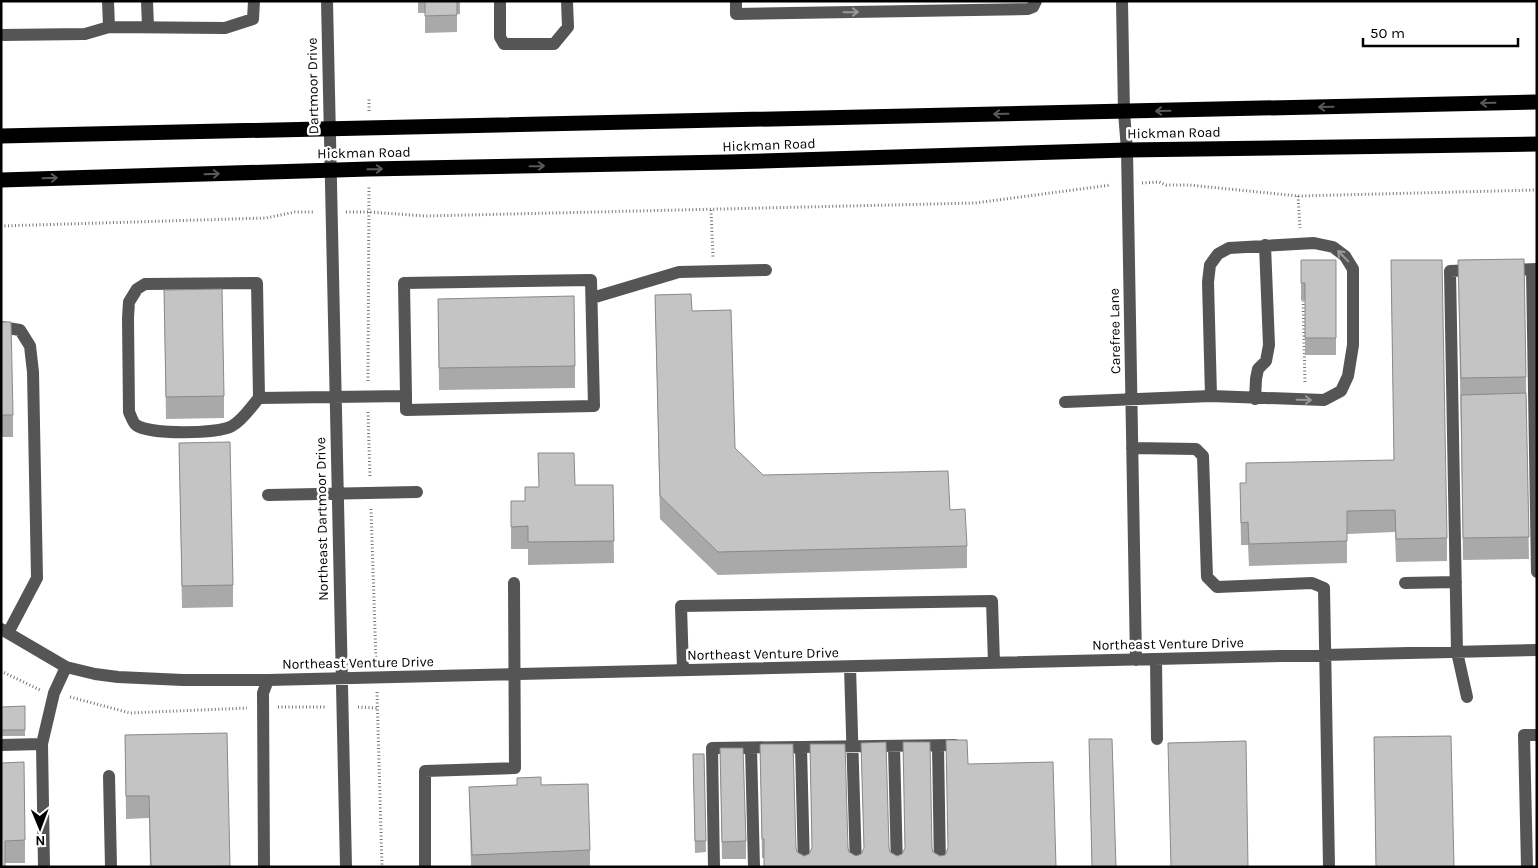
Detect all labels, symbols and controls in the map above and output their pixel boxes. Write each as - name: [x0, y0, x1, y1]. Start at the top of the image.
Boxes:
- one-way arrow: [842, 7, 859, 17]
- scale bar: [1363, 15, 1518, 47]
- text: 50 m: [1370, 24, 1405, 42]
- street label: Dartmoor Drive: [304, 37, 322, 135]
- one-way arrow: [1480, 98, 1496, 108]
- one-way arrow: [1318, 102, 1334, 112]
- one-way arrow: [1155, 106, 1172, 116]
- one-way arrow: [993, 109, 1009, 119]
- street label: Hickman Road: [1127, 124, 1221, 142]
- street label: Hickman Road: [722, 135, 816, 155]
- street label: Hickman Road: [317, 144, 411, 162]
- one-way arrow: [529, 161, 545, 171]
- one-way arrow: [366, 164, 383, 174]
- one-way arrow: [204, 169, 220, 178]
- one-way arrow: [42, 174, 58, 183]
- one-way arrow: [1337, 250, 1349, 262]
- street label: Carefree Lane: [1106, 288, 1124, 374]
- one-way arrow: [1296, 395, 1312, 405]
- street label: Northeast Dartmoor Drive: [312, 437, 332, 601]
- street label: Northeast Venture Drive: [1092, 634, 1244, 654]
- street label: Northeast Venture Drive: [687, 644, 839, 664]
- street label: Northeast Venture Drive: [282, 653, 434, 673]
- north arrow: [15, 803, 65, 853]
- text: N: [35, 832, 45, 849]

